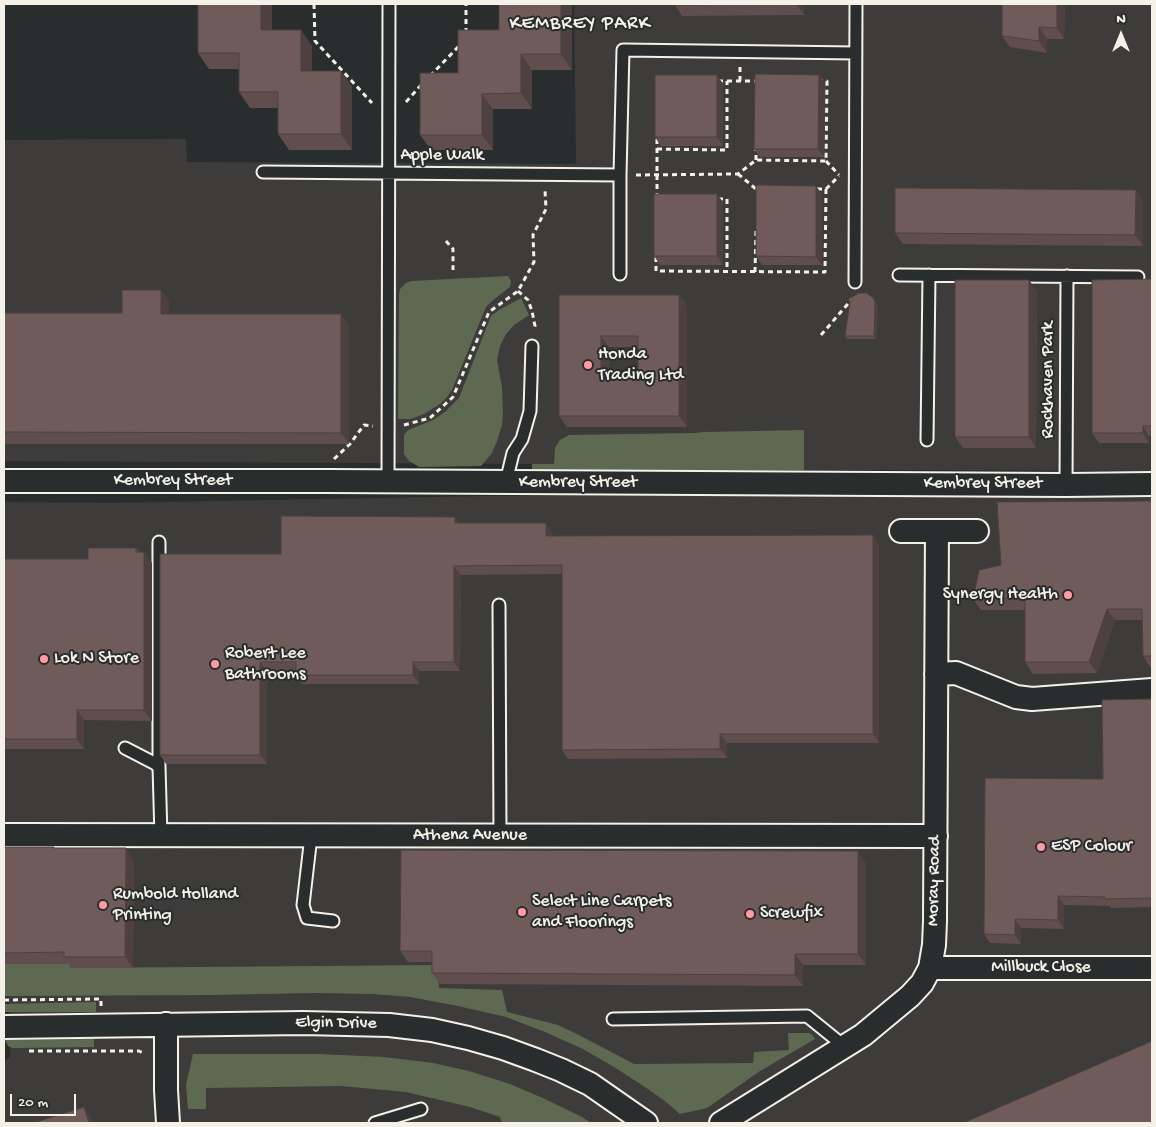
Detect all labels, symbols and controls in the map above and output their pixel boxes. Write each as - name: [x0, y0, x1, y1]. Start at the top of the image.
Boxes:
- north arrow: [1096, 10, 1146, 60]
- text: N: [1116, 11, 1126, 28]
- district label: KEMBREY PARK: [508, 13, 652, 37]
- street label: Apple Walk: [400, 145, 484, 167]
- street label: Rockhaven Park: [1038, 322, 1060, 438]
- place label: Honda Trading Ltd: [598, 344, 683, 386]
- marker: Honda Trading Ltd: [582, 359, 594, 371]
- street label: Kembrey Street: [114, 470, 232, 492]
- street label: Kembrey Street: [519, 472, 637, 494]
- street label: Kembrey Street: [924, 473, 1042, 495]
- place label: Synergy Health: [943, 584, 1058, 606]
- marker: Synergy Health: [1062, 589, 1074, 601]
- place label: Robert Lee Bathrooms: [225, 643, 306, 686]
- place label: Lok N Store: [54, 648, 139, 670]
- marker: Lok N Store: [38, 653, 50, 665]
- marker: Robert Lee Bathrooms: [209, 658, 221, 670]
- street label: Athena Avenue: [413, 825, 527, 847]
- street label: Moray Road: [923, 836, 947, 926]
- place label: ESP Colour: [1051, 836, 1132, 858]
- marker: ESP Colour: [1035, 841, 1047, 853]
- place label: Rumbold Holland Printing: [113, 884, 238, 926]
- place label: Select Line Carpets and Floorings: [532, 891, 671, 934]
- marker: Rumbold Holland Printing: [97, 899, 109, 911]
- place label: Screwfix: [760, 903, 823, 925]
- marker: Select Line Carpets and Floorings: [516, 906, 528, 918]
- marker: Screwfix: [744, 908, 756, 920]
- street label: Millbuck Close: [991, 957, 1091, 979]
- street label: Elgin Drive: [295, 1012, 377, 1036]
- scale bar: [12, 1084, 79, 1116]
- text: 20 m: [18, 1094, 48, 1112]

